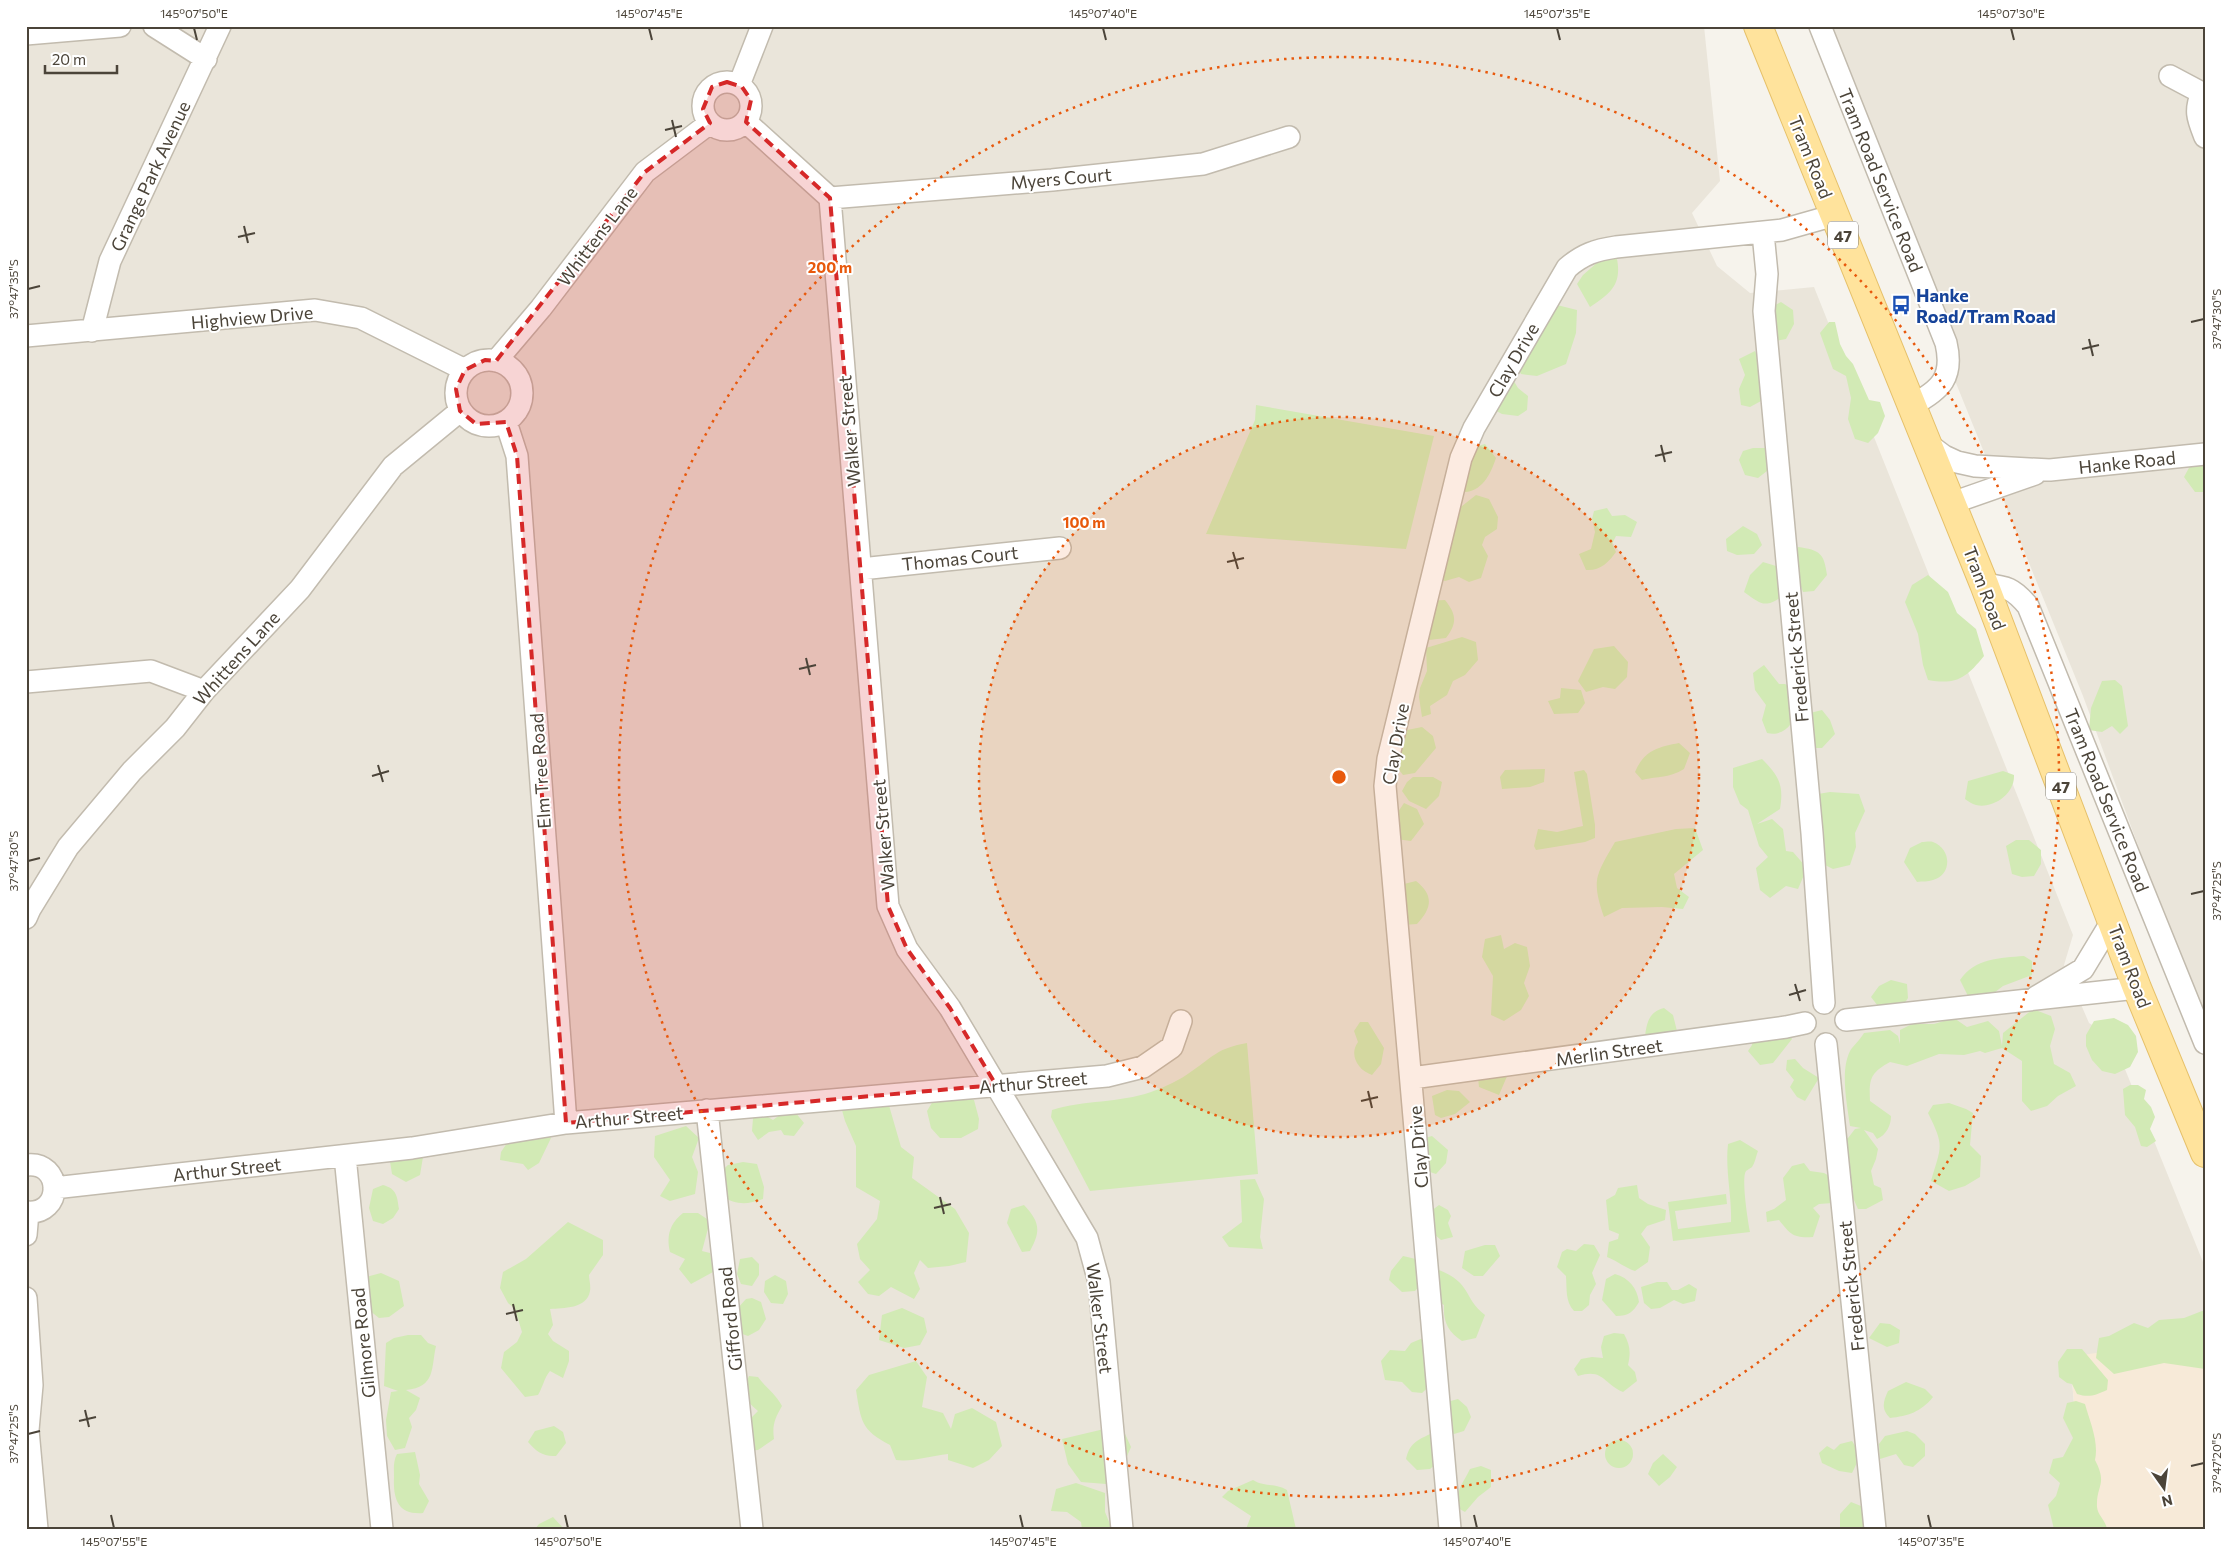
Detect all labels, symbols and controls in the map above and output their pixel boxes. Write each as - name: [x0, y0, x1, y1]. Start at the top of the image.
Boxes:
- text: 145°07'50"E: [160, 6, 228, 20]
- text: 145°07'45"E: [615, 6, 683, 20]
- text: 145°07'40"E: [1069, 6, 1137, 20]
- text: 145°07'35"E: [1524, 6, 1590, 20]
- text: 145°07'30"E: [1977, 6, 2045, 20]
- scale bar: [45, 42, 118, 74]
- text: 20 m: [52, 50, 86, 68]
- street label: Tram Road Service Road: [1834, 85, 1928, 275]
- street label: Grange Park Avenue: [105, 97, 195, 255]
- street label: Tram Road: [1784, 112, 1838, 202]
- street label: Myers Court: [1010, 163, 1112, 193]
- street label: Whittens Lane: [552, 182, 642, 290]
- road number: 47: [1828, 222, 1858, 248]
- text: 200 m: [808, 258, 852, 276]
- text: 37°47'35"S: [6, 259, 20, 319]
- place label: Hanke Road/Tram Road: [1916, 284, 2056, 327]
- text: 37°47'30"S: [2209, 289, 2223, 349]
- bus stop icon: Hanke Road/Tram Road: [1890, 294, 1912, 316]
- street label: Highview Drive: [190, 301, 314, 333]
- street label: Clay Drive: [1483, 319, 1543, 401]
- street label: Walker Street: [833, 374, 865, 488]
- street label: Hanke Road: [2077, 446, 2177, 478]
- text: 100 m: [1063, 513, 1105, 531]
- street label: Thomas Court: [901, 541, 1019, 575]
- street label: Tram Road: [1959, 543, 2011, 633]
- street label: Frederick Street: [1779, 591, 1813, 723]
- street label: Whittens Lane: [188, 606, 284, 710]
- street label: Clay Drive: [1377, 702, 1413, 786]
- street label: Tram Road Service Road: [2060, 705, 2154, 895]
- street label: Elm Tree Road: [525, 712, 555, 830]
- centre of rings: [1330, 768, 1348, 786]
- road number: 47: [2046, 772, 2076, 799]
- street label: Walker Street: [867, 778, 899, 892]
- text: 37°47'30"S: [6, 831, 20, 891]
- text: 37°47'25"S: [2209, 861, 2223, 921]
- street label: Tram Road: [2104, 921, 2156, 1011]
- street label: Merlin Street: [1554, 1034, 1664, 1070]
- street label: Arthur Street: [978, 1066, 1088, 1098]
- street label: Arthur Street: [574, 1101, 684, 1133]
- street label: Clay Drive: [1403, 1105, 1433, 1189]
- street label: Arthur Street: [172, 1152, 282, 1186]
- street label: Frederick Street: [1833, 1220, 1869, 1352]
- street label: Walker Street: [1082, 1261, 1118, 1375]
- street label: Gifford Road: [714, 1266, 746, 1372]
- street label: Gilmore Road: [346, 1287, 380, 1399]
- text: 37°47'25"S: [6, 1404, 20, 1464]
- text: 37°47'20"S: [2209, 1433, 2223, 1493]
- north arrow: [2138, 1462, 2188, 1512]
- text: N: [2160, 1492, 2174, 1511]
- text: 145°07'55"E: [81, 1534, 147, 1548]
- text: 145°07'50"E: [534, 1534, 602, 1548]
- text: 145°07'45"E: [989, 1534, 1057, 1548]
- text: 145°07'40"E: [1443, 1534, 1511, 1548]
- text: 145°07'35"E: [1898, 1534, 1964, 1548]

